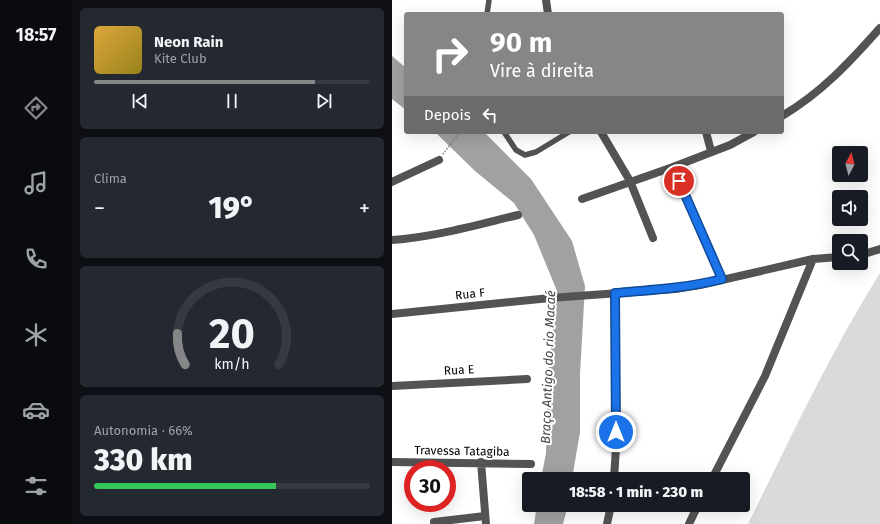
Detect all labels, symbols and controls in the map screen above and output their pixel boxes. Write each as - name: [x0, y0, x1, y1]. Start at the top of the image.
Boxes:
- text: 18:57: [16, 24, 56, 46]
- text: 90 m: [490, 26, 552, 59]
- icon: right: [424, 28, 476, 80]
- text: Neon Rain: [154, 33, 223, 51]
- text: Kite Club: [154, 51, 207, 66]
- text: Vire à direita: [490, 60, 594, 82]
- icon: previous: [129, 90, 151, 112]
- icon: pause: [221, 90, 243, 112]
- icon: next: [313, 90, 335, 112]
- icon: directions: [22, 94, 50, 122]
- icon: left: [479, 104, 501, 126]
- text: Depois: [424, 106, 471, 124]
- north arrow: [832, 146, 868, 182]
- map controls: [832, 146, 868, 270]
- pin: [662, 164, 696, 198]
- icon: music: [22, 169, 50, 197]
- icon: arrive: [668, 170, 690, 192]
- text: Clima: [94, 171, 127, 186]
- text: 19°: [209, 190, 255, 226]
- button: sound: [832, 190, 868, 226]
- text: −: [94, 195, 105, 222]
- text: +: [359, 195, 370, 222]
- button: search: [832, 234, 868, 270]
- icon: phone: [22, 245, 50, 273]
- street label: Rua F: [454, 285, 486, 303]
- water label: Braço Antigo do rio Macaé: [538, 290, 558, 444]
- text: 20: [209, 308, 255, 358]
- icon: climate: [22, 321, 50, 349]
- text: km/h: [214, 355, 250, 372]
- street label: Rua E: [443, 362, 475, 378]
- icon: car: [22, 396, 50, 424]
- position arrow: [595, 411, 637, 453]
- text: Autonomia · 66%: [94, 423, 193, 438]
- text: 330 km: [94, 442, 192, 478]
- street label: Travessa Tatagiba: [414, 443, 510, 459]
- speed limit sign: 30: [404, 460, 456, 512]
- icon: filters: [22, 472, 50, 500]
- text: 18:58 · 1 min · 230 m: [569, 483, 703, 501]

